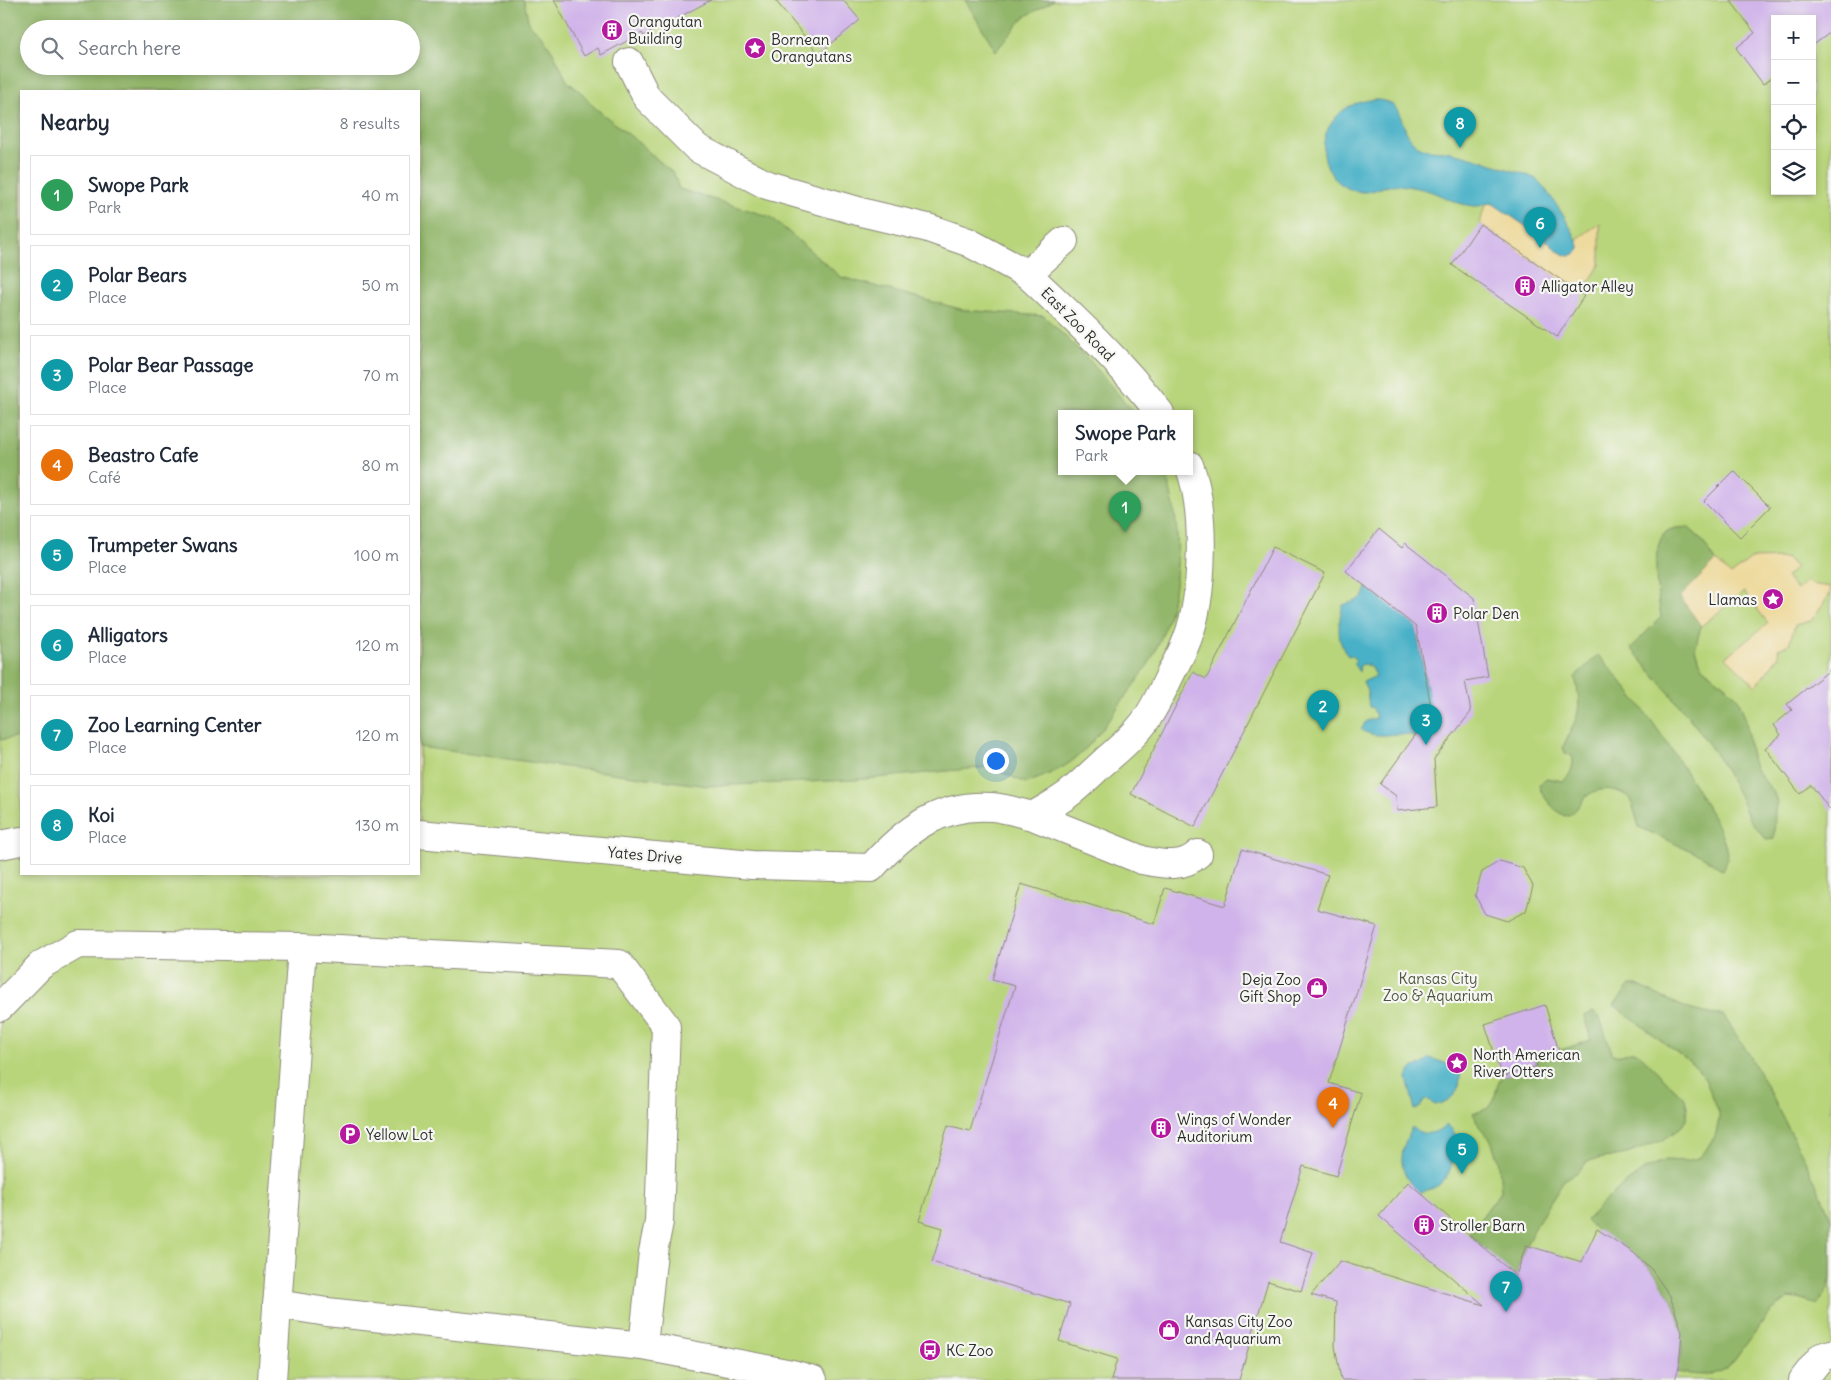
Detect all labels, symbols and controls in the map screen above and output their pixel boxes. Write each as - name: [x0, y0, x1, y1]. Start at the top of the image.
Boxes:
- place label: Orangutan Building: [628, 12, 703, 48]
- map controls: [1771, 15, 1816, 195]
- button: +: [1771, 15, 1816, 60]
- building icon: Orangutan Building: [600, 18, 624, 42]
- search box: [20, 20, 420, 75]
- place label: Bornean Orangutans: [771, 30, 852, 66]
- icon: search: [38, 34, 66, 62]
- text: Search here: [78, 36, 181, 60]
- place icon: Bornean Orangutans: [743, 36, 767, 60]
- button: −: [1771, 60, 1816, 105]
- button: locate: [1771, 105, 1816, 150]
- pin: 8: [1444, 107, 1476, 148]
- text: Nearby: [40, 109, 110, 136]
- text: 8 results: [339, 113, 400, 133]
- button: layers: [1771, 150, 1816, 195]
- text: Swope Park: [88, 173, 189, 197]
- text: 1: [54, 185, 60, 205]
- text: 40 m: [361, 185, 399, 205]
- text: Park: [88, 197, 121, 217]
- pin: 6: [1524, 207, 1556, 248]
- text: Polar Bears: [88, 263, 187, 287]
- building icon: Alligator Alley: [1513, 274, 1537, 298]
- text: 2: [53, 275, 61, 295]
- text: 50 m: [361, 275, 399, 295]
- place label: Alligator Alley: [1541, 277, 1634, 296]
- street label: East Zoo Road: [1037, 283, 1119, 365]
- text: Place: [88, 287, 127, 307]
- text: Polar Bear Passage: [88, 353, 254, 377]
- text: 3: [52, 365, 62, 385]
- text: 70 m: [363, 365, 399, 385]
- text: Place: [88, 377, 127, 397]
- popup: [1058, 410, 1193, 475]
- text: Swope Park: [1075, 421, 1176, 445]
- text: Beastro Cafe: [88, 443, 199, 467]
- text: Park: [1075, 445, 1108, 465]
- text: 4: [52, 455, 62, 475]
- text: 80 m: [361, 455, 399, 475]
- text: Café: [88, 467, 121, 487]
- pin: 1: [1109, 491, 1141, 532]
- text: Trumpeter Swans: [88, 533, 238, 557]
- text: 5: [52, 545, 62, 565]
- text: 100 m: [354, 545, 399, 565]
- text: Place: [88, 557, 127, 577]
- place icon: Llamas: [1761, 587, 1785, 611]
- place label: Llamas: [1708, 590, 1757, 609]
- building icon: Polar Den: [1425, 601, 1449, 625]
- place label: Polar Den: [1453, 604, 1519, 623]
- text: Alligators: [88, 623, 168, 647]
- text: 6: [52, 635, 62, 655]
- text: 120 m: [356, 635, 399, 655]
- text: Place: [88, 647, 127, 667]
- pin: 2: [1307, 690, 1339, 731]
- pin: 3: [1410, 704, 1442, 745]
- text: Zoo Learning Center: [88, 713, 261, 737]
- text: 7: [53, 725, 61, 745]
- text: 120 m: [356, 725, 399, 745]
- text: Place: [88, 737, 127, 757]
- your location: [983, 748, 1009, 774]
- text: Koi: [88, 803, 114, 827]
- text: 8: [52, 815, 62, 835]
- text: 130 m: [355, 815, 399, 835]
- text: Place: [88, 827, 127, 847]
- street label: Yates Drive: [607, 842, 683, 868]
- park label: Kansas City Zoo & Aquarium: [1383, 969, 1493, 1005]
- place label: Deja Zoo Gift Shop: [1239, 970, 1301, 1006]
- shop icon: Deja Zoo Gift Shop: [1305, 976, 1329, 1000]
- place label: North American River Otters: [1473, 1045, 1580, 1081]
- place icon: North American River Otters: [1445, 1051, 1469, 1075]
- pin: 4: [1317, 1087, 1349, 1128]
- place label: Wings of Wonder Auditorium: [1177, 1110, 1291, 1146]
- building icon: Wings of Wonder Auditorium: [1149, 1116, 1173, 1140]
- parking icon: Yellow Lot: [338, 1122, 362, 1146]
- place label: Yellow Lot: [366, 1125, 433, 1144]
- pin: 5: [1446, 1133, 1478, 1174]
- building icon: Stroller Barn: [1412, 1213, 1436, 1237]
- place label: Stroller Barn: [1440, 1216, 1526, 1235]
- pin: 7: [1490, 1271, 1522, 1312]
- place label: Kansas City Zoo and Aquarium: [1185, 1312, 1293, 1348]
- shop icon: Kansas City Zoo and Aquarium: [1157, 1318, 1181, 1342]
- bus stop icon: KC Zoo: [918, 1338, 942, 1362]
- place label: KC Zoo: [946, 1341, 993, 1360]

